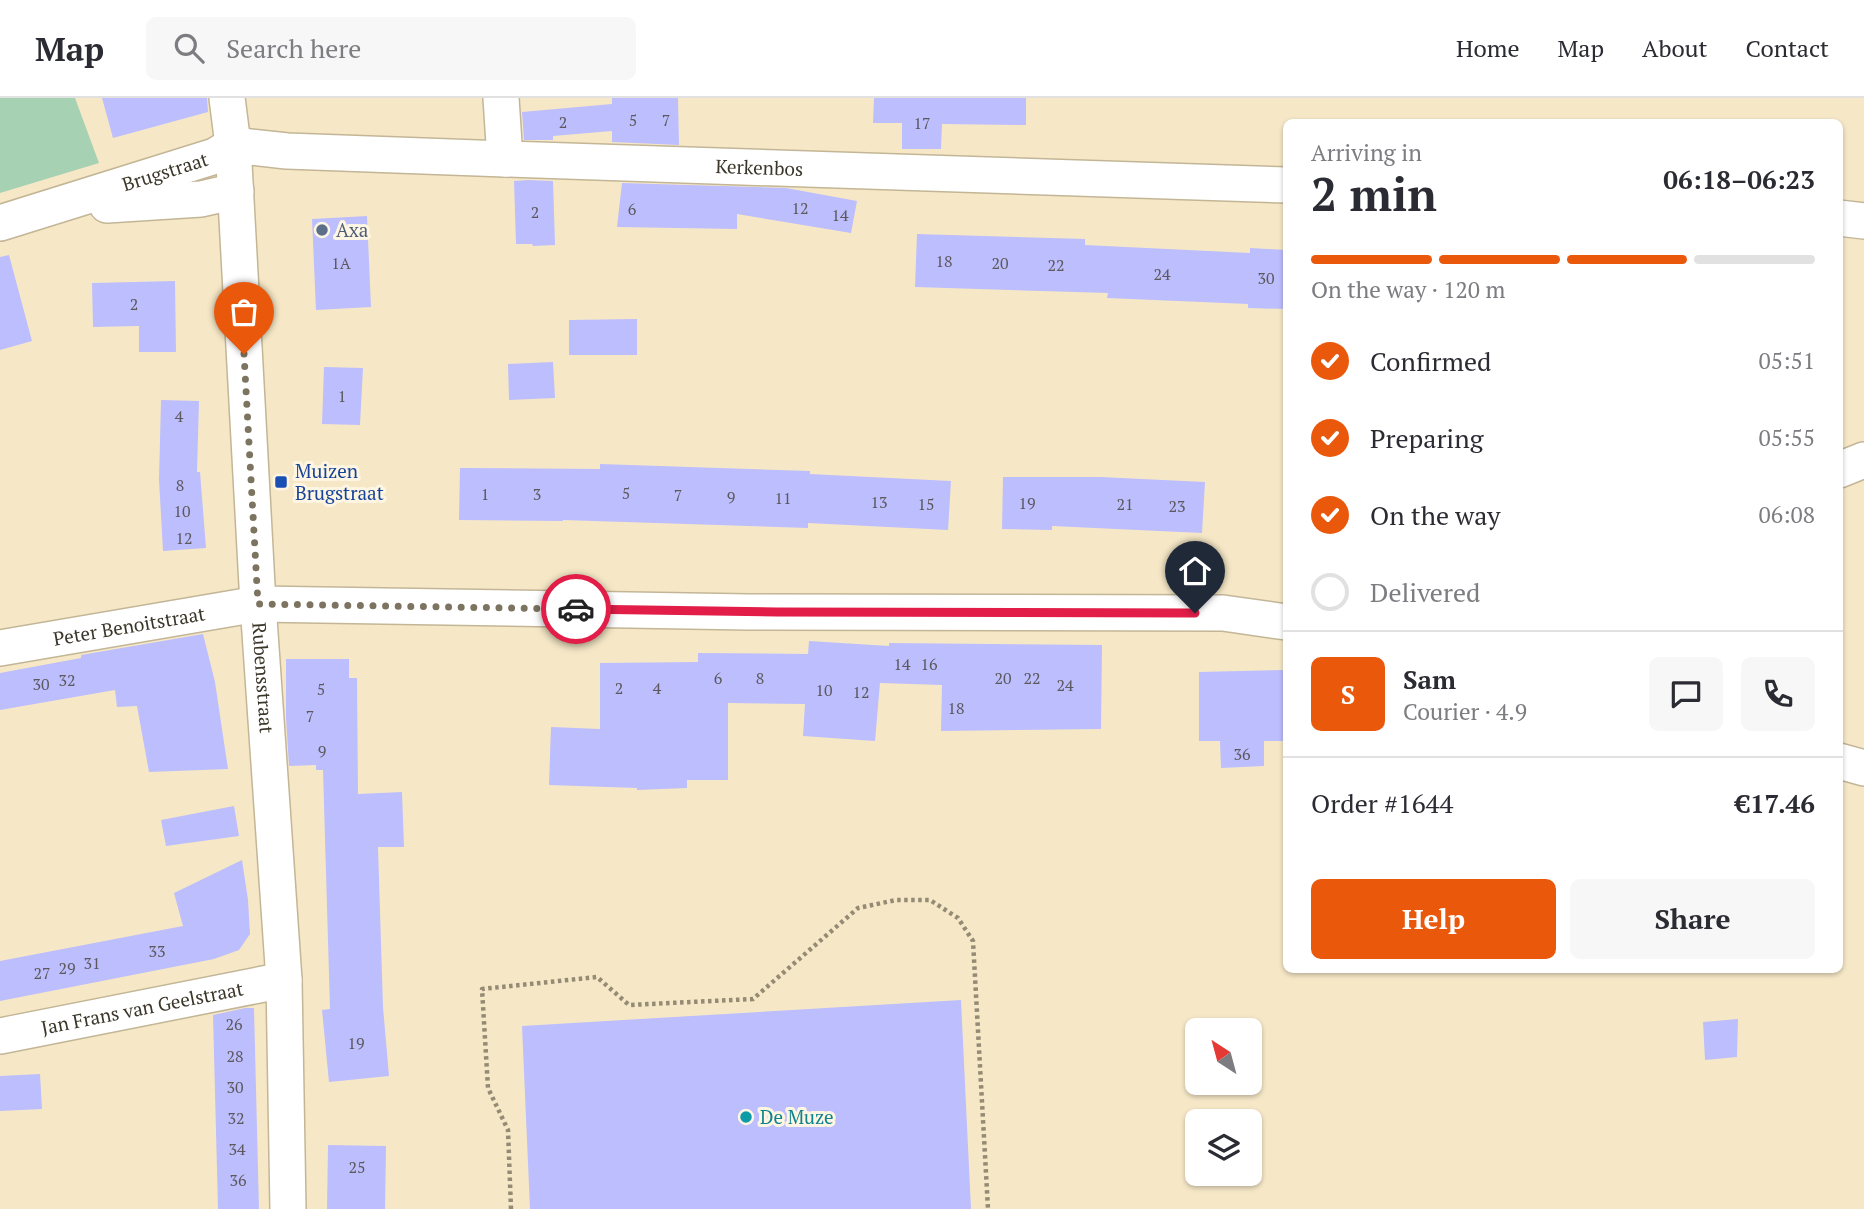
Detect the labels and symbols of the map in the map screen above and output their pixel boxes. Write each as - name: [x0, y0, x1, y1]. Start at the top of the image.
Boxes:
- house number: 5: [629, 109, 637, 131]
- house number: 7: [662, 109, 670, 131]
- house number: 2: [559, 111, 567, 133]
- house number: 17: [913, 112, 931, 134]
- street label: Brugstraat: [119, 146, 211, 196]
- street label: Kerkenbos: [715, 153, 804, 181]
- house number: 12: [791, 197, 809, 219]
- house number: 6: [628, 198, 637, 220]
- house number: 2: [531, 201, 539, 223]
- house number: 14: [831, 204, 849, 226]
- place label: Axa: [336, 217, 369, 242]
- marker: Axa: [314, 222, 330, 238]
- house number: 18: [935, 250, 953, 272]
- house number: 1A: [331, 252, 351, 274]
- house number: 20: [991, 252, 1009, 274]
- house number: 22: [1047, 254, 1065, 276]
- house number: 24: [1153, 263, 1171, 285]
- house number: 30: [1257, 267, 1275, 289]
- pin: [214, 282, 274, 354]
- house number: 2: [130, 293, 138, 315]
- house number: 1: [338, 385, 346, 407]
- house number: 4: [175, 405, 184, 427]
- place label: Muizen Brugstraat: [295, 458, 384, 505]
- house number: 8: [176, 474, 184, 496]
- marker: Muizen Brugstraat: [273, 474, 289, 490]
- house number: 5: [622, 482, 630, 504]
- house number: 1: [481, 483, 489, 505]
- house number: 3: [533, 483, 541, 505]
- house number: 7: [674, 484, 682, 506]
- house number: 9: [727, 486, 735, 508]
- house number: 11: [774, 487, 792, 509]
- house number: 13: [870, 491, 888, 513]
- house number: 19: [1018, 492, 1036, 514]
- house number: 15: [917, 493, 935, 515]
- house number: 21: [1116, 493, 1134, 515]
- house number: 23: [1168, 495, 1186, 517]
- house number: 10: [173, 500, 191, 522]
- house number: 12: [175, 527, 193, 549]
- pin: [1165, 541, 1225, 613]
- courier: [541, 574, 611, 644]
- street label: Peter Benoitstraat: [51, 600, 207, 651]
- street label: Rubensstraat: [247, 621, 280, 734]
- house number: 14: [893, 653, 911, 675]
- house number: 16: [920, 653, 938, 675]
- house number: 6: [714, 667, 723, 689]
- house number: 8: [756, 667, 764, 689]
- house number: 20: [994, 667, 1012, 689]
- house number: 22: [1023, 667, 1041, 689]
- house number: 32: [58, 669, 76, 691]
- house number: 30: [32, 673, 50, 695]
- house number: 24: [1056, 674, 1074, 696]
- house number: 2: [615, 677, 623, 699]
- house number: 4: [653, 677, 662, 699]
- house number: 5: [317, 678, 325, 700]
- house number: 10: [815, 679, 833, 701]
- house number: 12: [852, 681, 870, 703]
- house number: 18: [947, 697, 965, 719]
- house number: 7: [306, 705, 314, 727]
- house number: 9: [318, 740, 326, 762]
- house number: 36: [1233, 743, 1251, 765]
- house number: 33: [148, 940, 166, 962]
- house number: 31: [83, 952, 101, 974]
- house number: 29: [58, 957, 76, 979]
- house number: 27: [33, 962, 51, 984]
- street label: Jan Frans van Geelstraat: [39, 975, 245, 1040]
- house number: 26: [225, 1013, 243, 1035]
- north arrow: [1185, 1018, 1262, 1096]
- house number: 19: [347, 1032, 365, 1054]
- house number: 28: [226, 1045, 244, 1067]
- house number: 30: [226, 1076, 244, 1098]
- place label: De Muze: [760, 1104, 834, 1129]
- house number: 32: [227, 1107, 245, 1129]
- marker: De Muze: [738, 1109, 754, 1125]
- house number: 34: [228, 1138, 246, 1160]
- house number: 25: [348, 1156, 366, 1178]
- house number: 36: [229, 1169, 247, 1191]

